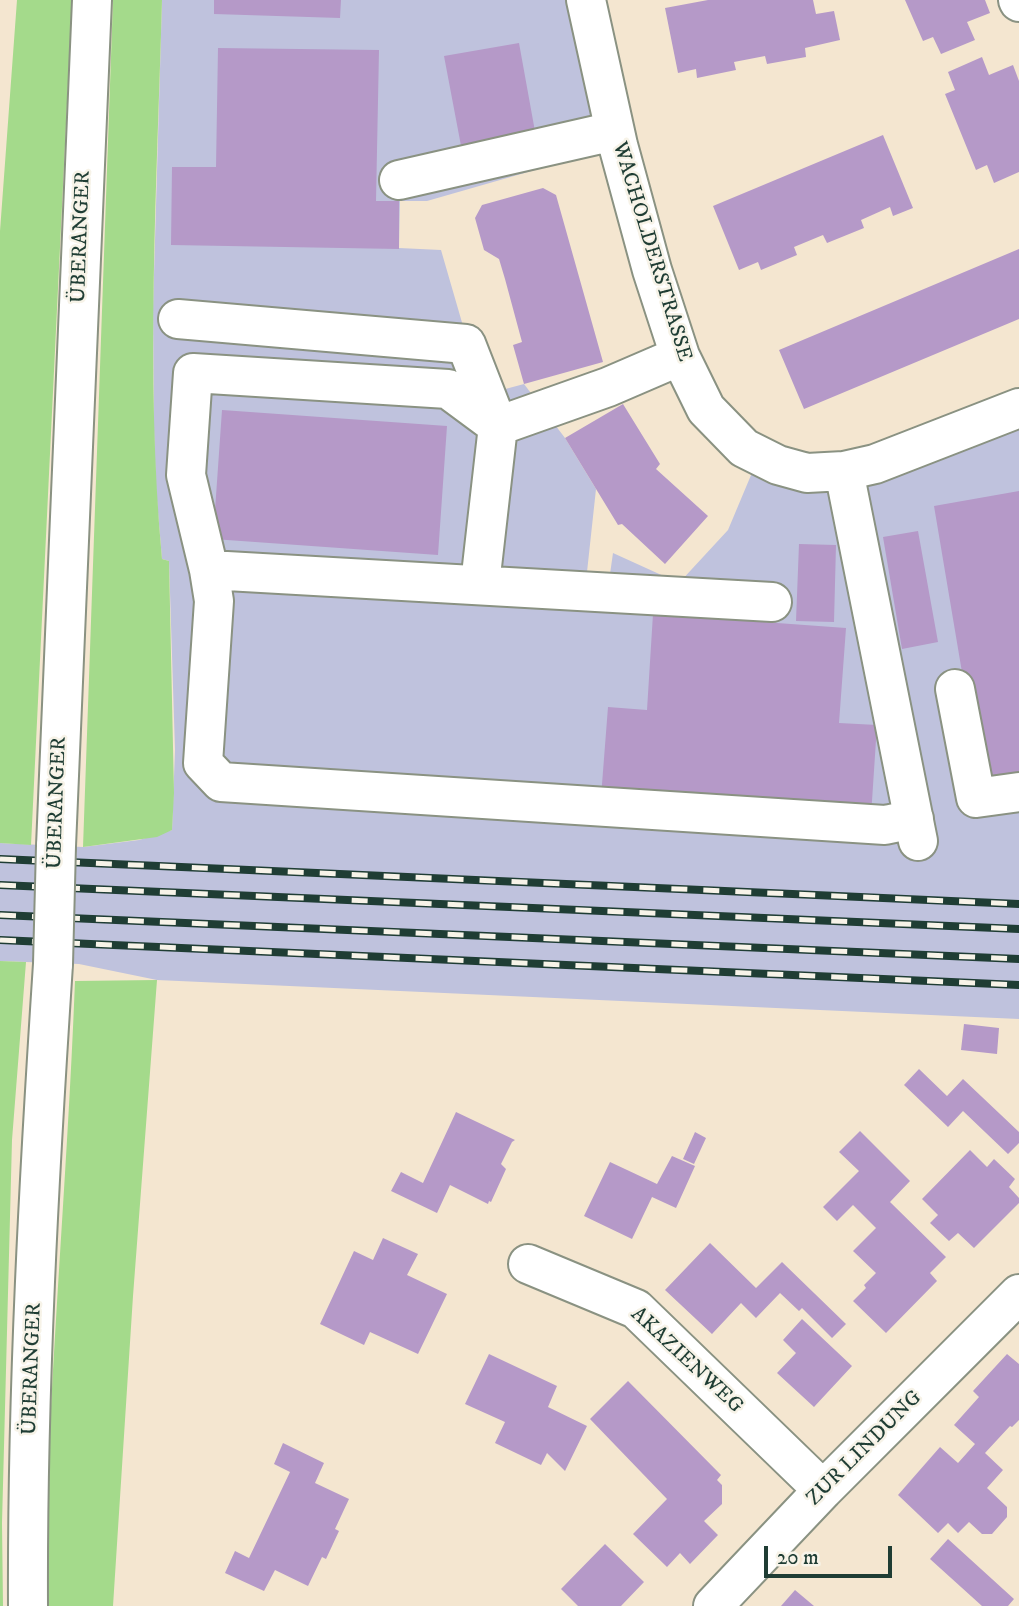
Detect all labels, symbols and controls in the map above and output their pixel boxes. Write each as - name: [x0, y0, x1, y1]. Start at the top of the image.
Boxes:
- street label: WACHOLDERSTRASSE: [606, 139, 696, 365]
- street label: ÜBERANGER: [67, 170, 97, 304]
- street label: ÜBERANGER: [43, 736, 73, 870]
- street label: ÜBERANGER: [18, 1302, 48, 1436]
- street label: AKAZIENWEG: [625, 1303, 747, 1419]
- street label: ZUR LINDUNG: [802, 1386, 928, 1512]
- scale bar: [767, 1532, 895, 1576]
- text: 20 m: [777, 1545, 819, 1571]

